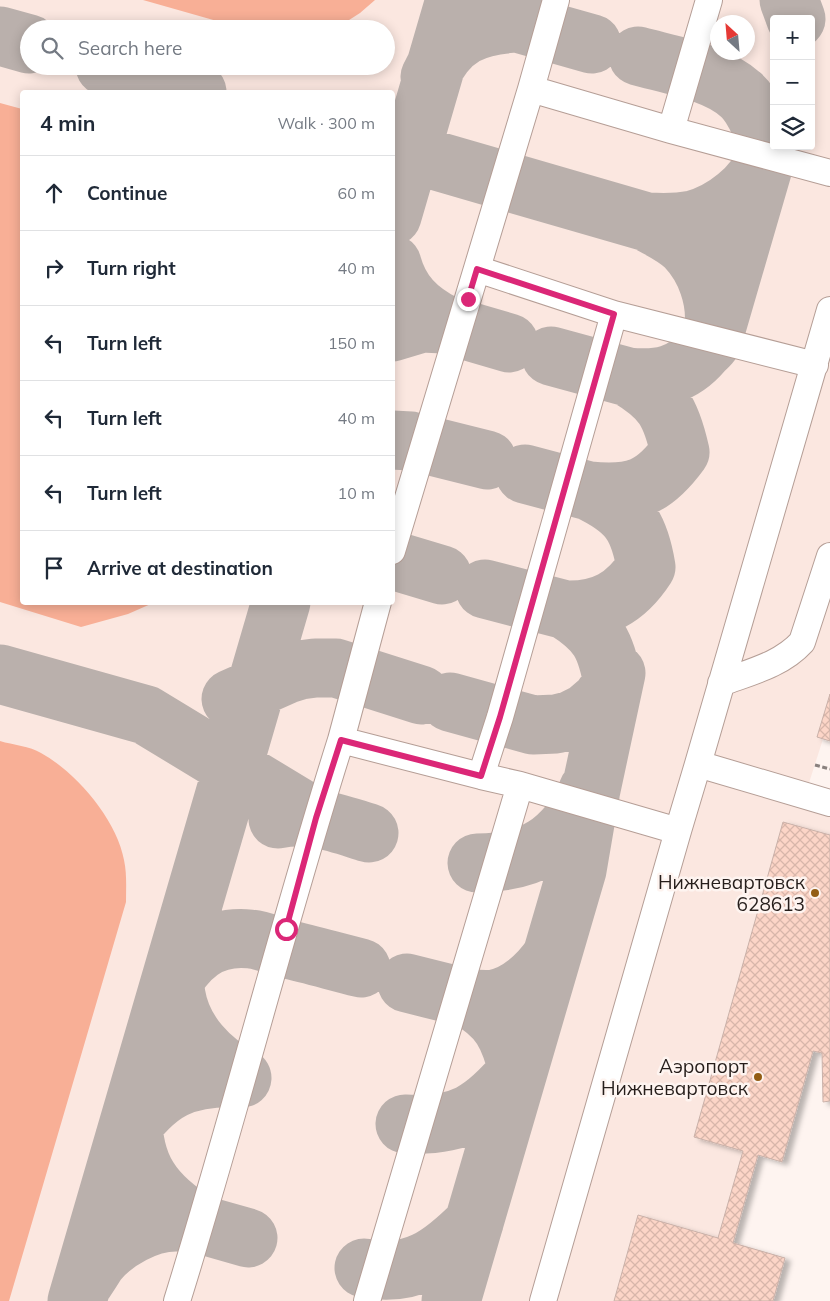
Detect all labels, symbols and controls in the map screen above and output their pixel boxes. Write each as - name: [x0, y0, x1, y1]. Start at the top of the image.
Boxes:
- north arrow: [710, 15, 755, 60]
- map controls: [770, 15, 815, 150]
- button: +: [770, 15, 815, 60]
- search box: [20, 20, 395, 75]
- icon: search: [38, 34, 66, 62]
- text: Search here: [78, 36, 182, 60]
- button: −: [770, 60, 815, 105]
- button: layers: [770, 105, 815, 150]
- text: 4 min: [40, 110, 95, 136]
- text: Walk · 300 m: [277, 113, 375, 133]
- icon: ahead: [40, 179, 68, 207]
- text: Continue: [87, 181, 167, 205]
- text: 60 m: [338, 183, 375, 203]
- icon: right: [40, 254, 68, 282]
- text: Turn right: [87, 256, 176, 280]
- text: 40 m: [338, 258, 375, 278]
- route end: [457, 288, 480, 311]
- icon: left: [40, 329, 68, 357]
- text: Turn left: [87, 331, 162, 355]
- text: 150 m: [328, 333, 375, 353]
- icon: left: [40, 404, 68, 432]
- text: Turn left: [87, 406, 162, 430]
- text: 40 m: [338, 408, 375, 428]
- icon: left: [40, 479, 68, 507]
- text: Turn left: [87, 481, 162, 505]
- text: 10 m: [338, 483, 375, 503]
- icon: arrive: [40, 554, 68, 582]
- text: Arrive at destination: [87, 556, 273, 580]
- place label: Нижневартовск 628613: [658, 870, 806, 916]
- marker: Нижневартовск 628613: [809, 887, 821, 899]
- route start: [275, 918, 298, 941]
- place label: Аэропорт Нижневартовск: [601, 1054, 749, 1100]
- marker: Аэропорт Нижневартовск: [752, 1071, 764, 1083]

